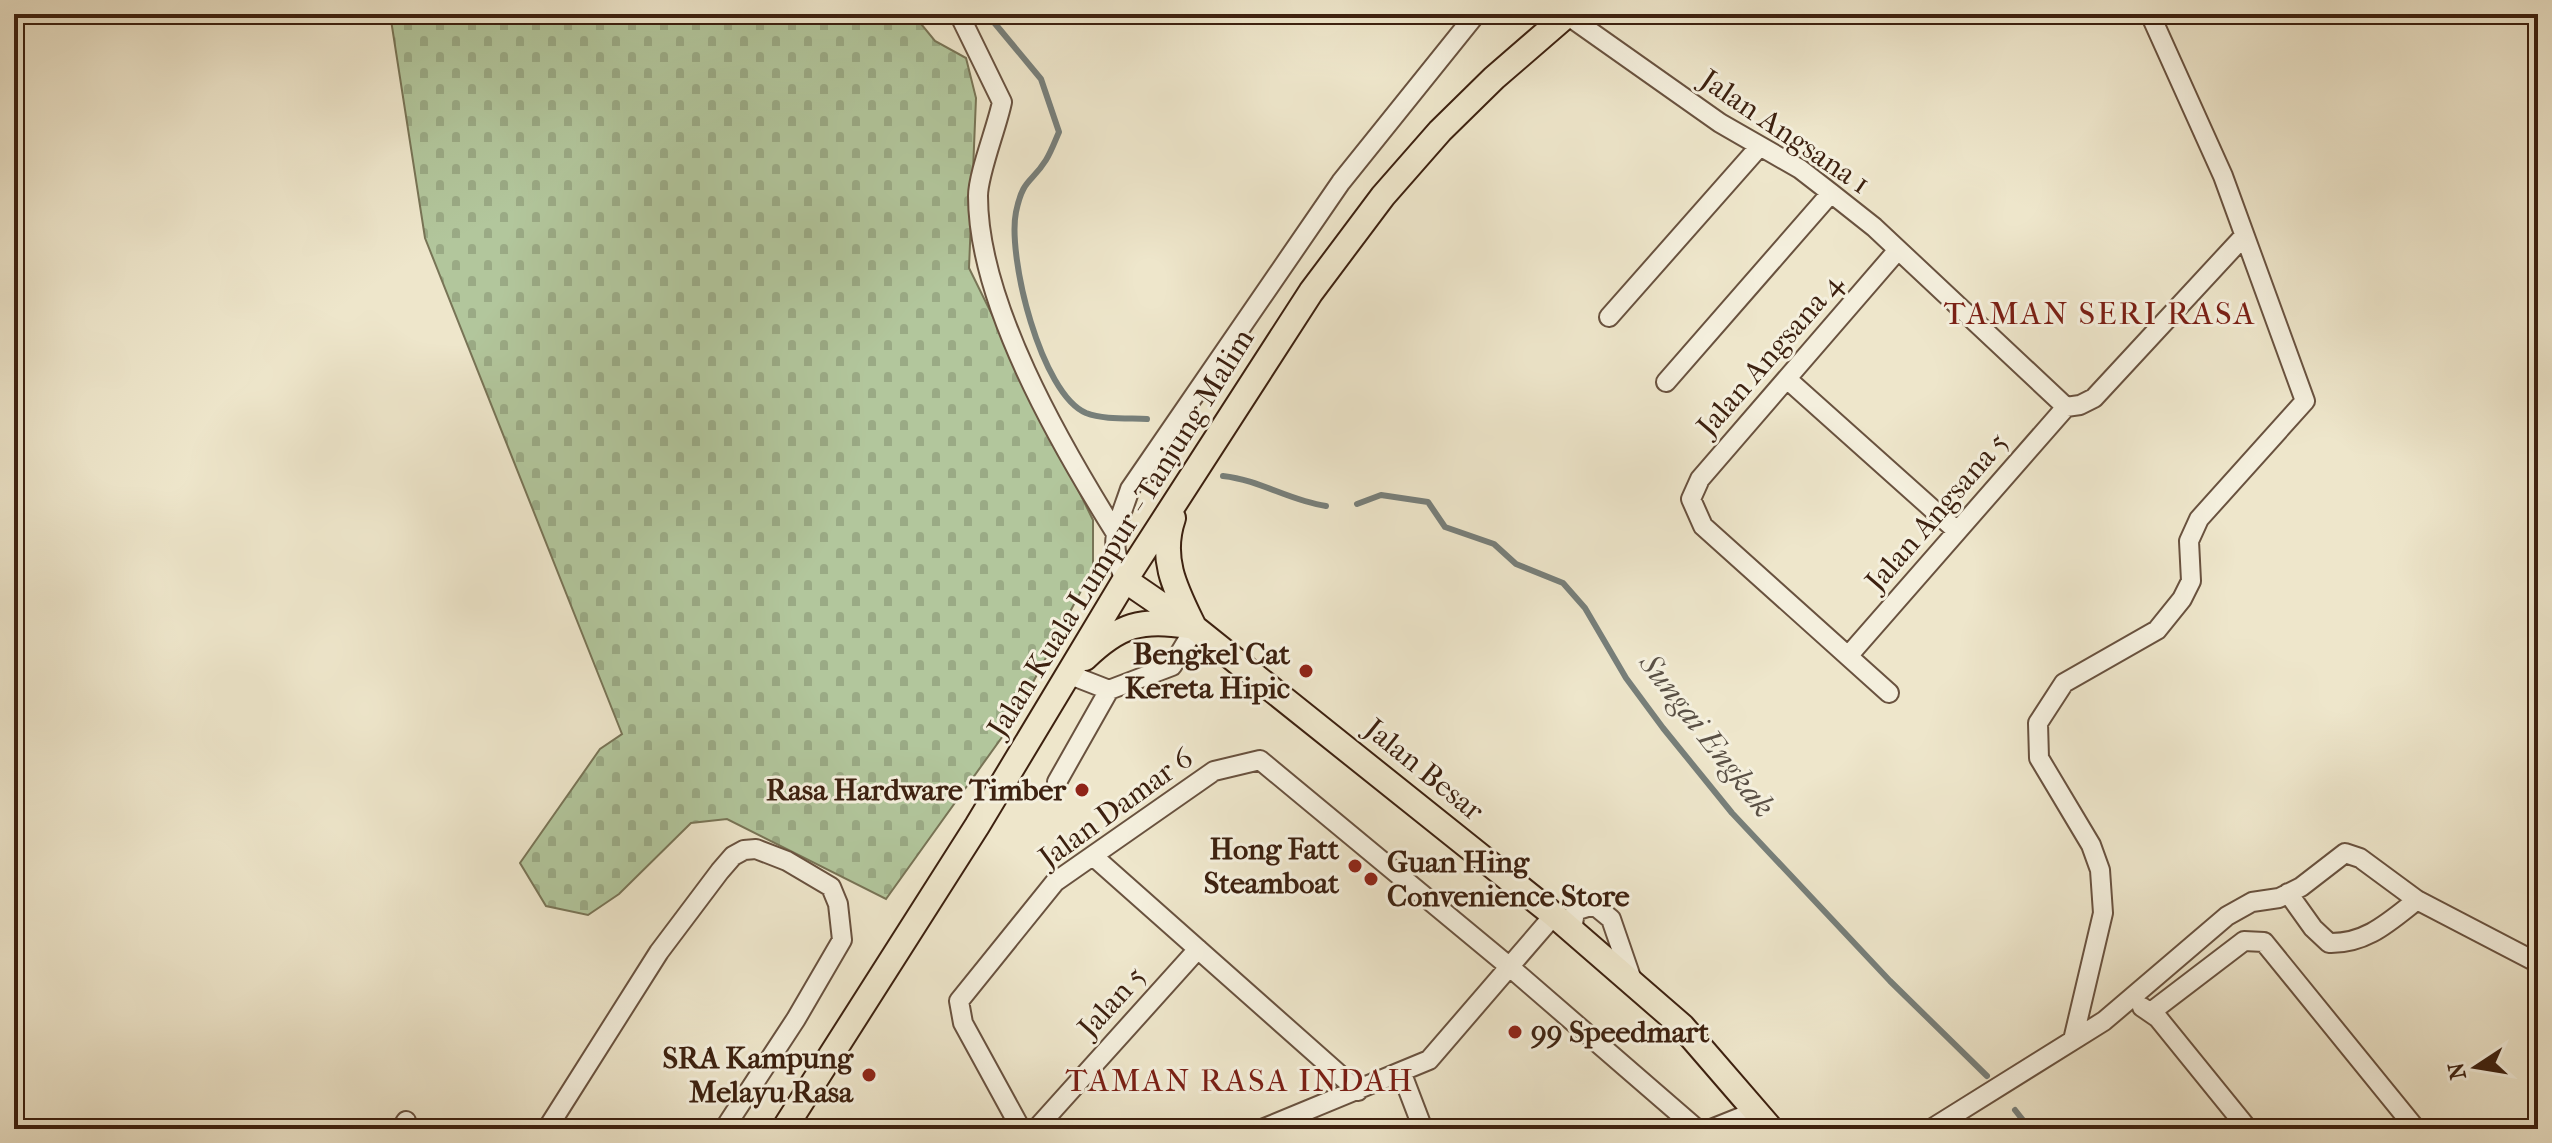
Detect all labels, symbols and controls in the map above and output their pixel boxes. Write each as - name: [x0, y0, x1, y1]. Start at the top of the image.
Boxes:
- street label: Jalan Angsana 1: [1692, 61, 1876, 202]
- street label: Jalan Angsana 4: [1689, 266, 1851, 445]
- district label: TAMAN SERI RASA: [1944, 295, 2256, 332]
- street label: Jalan Kuala Lumpur - Tanjung Malim: [979, 323, 1262, 745]
- street label: Jalan Angsana 5: [1857, 425, 2016, 600]
- place label: Bengkel Cat Kereta Hipic: [1125, 637, 1290, 706]
- water label: Sungai Engkak: [1631, 645, 1783, 824]
- marker: Bengkel Cat Kereta Hipic: [1297, 662, 1315, 680]
- street label: Jalan Besar: [1356, 710, 1491, 829]
- street label: Jalan Damar 6: [1031, 740, 1200, 877]
- place label: Rasa Hardware Timber: [766, 773, 1067, 808]
- marker: Rasa Hardware Timber: [1073, 781, 1091, 799]
- place label: Hong Fatt Steamboat: [1204, 832, 1339, 901]
- place label: Guan Hing Convenience Store: [1387, 845, 1630, 914]
- marker: Hong Fatt Steamboat: [1346, 857, 1364, 875]
- marker: Guan Hing Convenience Store: [1362, 870, 1380, 888]
- street label: Jalan 5: [1070, 959, 1153, 1046]
- place label: 99 Speedmart: [1531, 1015, 1709, 1050]
- marker: 99 Speedmart: [1506, 1023, 1524, 1041]
- north arrow: [2436, 1027, 2516, 1107]
- place label: SRA Kampung Melayu Rasa: [662, 1041, 854, 1110]
- text: N: [2443, 1060, 2472, 1082]
- district label: TAMAN RASA INDAH: [1065, 1062, 1415, 1099]
- marker: SRA Kampung Melayu Rasa: [860, 1066, 878, 1084]

